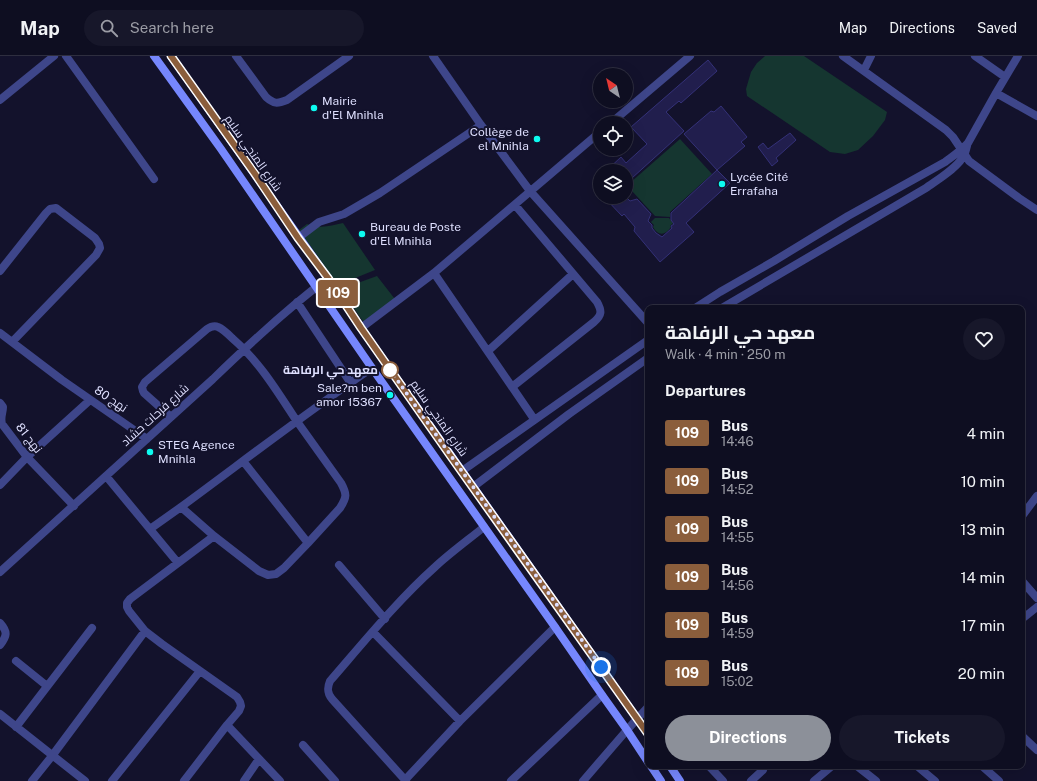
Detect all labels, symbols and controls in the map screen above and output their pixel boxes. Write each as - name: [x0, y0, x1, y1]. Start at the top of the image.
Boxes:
- search box: [84, 10, 364, 46]
- text: Map: [20, 17, 60, 39]
- icon: search: [98, 17, 120, 39]
- text: Search here: [130, 19, 214, 36]
- text: Map: [839, 20, 867, 36]
- text: Directions: [889, 20, 955, 36]
- text: Saved: [977, 20, 1017, 36]
- north arrow: [593, 68, 633, 108]
- map controls: [593, 68, 633, 204]
- place label: Mairie d'El Mnihla: [322, 94, 384, 122]
- marker: Mairie d'El Mnihla: [309, 103, 319, 113]
- street label: شارع المنجي سليم: [219, 112, 285, 196]
- button: locate: [593, 116, 633, 156]
- place label: Collège de el Mnihla: [470, 125, 529, 153]
- marker: Collège de el Mnihla: [532, 134, 542, 144]
- button: layers: [593, 164, 633, 204]
- place label: Lycée Cité Errafaha: [730, 170, 788, 198]
- marker: Lycée Cité Errafaha: [717, 179, 727, 189]
- place label: Bureau de Poste d'El Mnihla: [370, 220, 461, 248]
- marker: Bureau de Poste d'El Mnihla: [357, 229, 367, 239]
- line badge: 109: [315, 280, 361, 306]
- text: 109: [326, 285, 350, 301]
- button: heart: [963, 318, 1005, 360]
- text: معهد حي الرفاهة: [665, 321, 815, 343]
- text: Walk · 4 min · 250 m: [665, 347, 785, 362]
- marker: معهد حي الرفاهة: [381, 361, 399, 379]
- place label: معهد حي الرفاهة: [283, 363, 378, 380]
- street label: شارع المنجي سليم: [405, 377, 471, 461]
- street label: شارع فرحات حشاد: [118, 381, 192, 450]
- place label: Sale?m ben amor 15367: [316, 381, 382, 409]
- text: Departures: [665, 382, 746, 399]
- street label: نهج 80: [91, 383, 130, 416]
- marker: Sale?m ben amor 15367: [385, 390, 395, 400]
- text: Bus: [721, 417, 748, 434]
- street label: نهج 81: [12, 420, 45, 456]
- text: 109: [675, 425, 699, 441]
- text: 4 min: [966, 425, 1005, 442]
- text: 14:46: [721, 434, 754, 449]
- place label: STEG Agence Mnihla: [158, 438, 235, 466]
- marker: STEG Agence Mnihla: [145, 447, 155, 457]
- text: Bus: [721, 465, 748, 482]
- text: 109: [675, 473, 699, 489]
- text: 10 min: [961, 473, 1005, 490]
- text: 14:52: [721, 482, 753, 497]
- text: Bus: [721, 513, 748, 530]
- text: 109: [675, 521, 699, 537]
- text: 13 min: [960, 521, 1005, 538]
- text: 14:55: [721, 530, 754, 545]
- text: Bus: [721, 561, 748, 578]
- text: 109: [675, 569, 699, 585]
- text: 14 min: [960, 569, 1005, 586]
- text: 14:56: [721, 578, 754, 593]
- text: Bus: [721, 609, 748, 626]
- text: 109: [675, 617, 699, 633]
- text: 17 min: [961, 617, 1005, 634]
- text: 14:59: [721, 626, 754, 641]
- your location: [591, 657, 611, 677]
- text: Bus: [721, 657, 748, 674]
- text: 109: [675, 665, 699, 681]
- text: 20 min: [958, 665, 1005, 682]
- text: 15:02: [721, 674, 753, 689]
- button: Directions: [665, 715, 831, 761]
- button: Tickets: [839, 715, 1005, 761]

